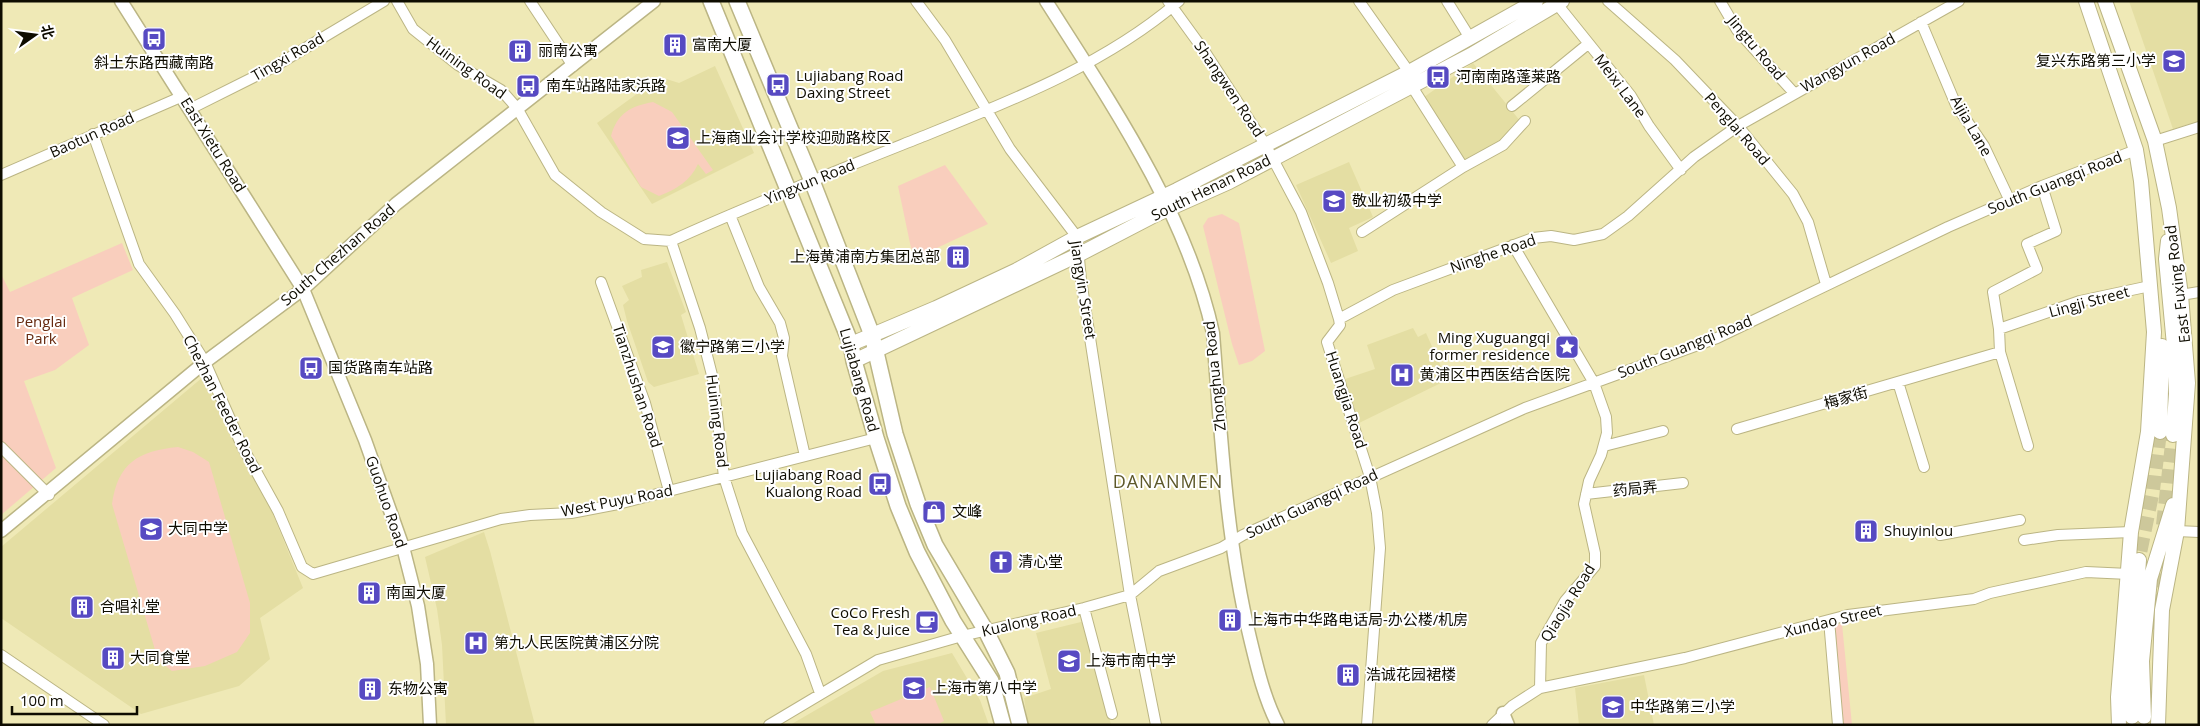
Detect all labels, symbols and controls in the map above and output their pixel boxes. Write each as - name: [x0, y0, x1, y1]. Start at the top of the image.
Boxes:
- street label: Jingtu Road: [1722, 9, 1790, 84]
- north arrow: [10, 10, 60, 60]
- text: 北: [37, 23, 59, 41]
- bus stop icon: 斜土东路西藏南路: [141, 26, 167, 52]
- street label: Tingxi Road: [248, 27, 327, 85]
- street label: Wangyun Road: [1797, 28, 1898, 96]
- street label: Huining Road: [423, 31, 511, 103]
- building icon: 富南大厦: [662, 32, 688, 58]
- place label: 富南大厦: [692, 34, 752, 54]
- street label: Shangwen Road: [1190, 36, 1269, 140]
- building icon: 丽南公寓: [507, 38, 533, 64]
- place label: 丽南公寓: [538, 40, 598, 60]
- school or university icon: 复兴东路第三小学: [2161, 48, 2187, 74]
- street label: Meixi Lane: [1590, 49, 1651, 121]
- place label: 复兴东路第三小学: [2036, 50, 2156, 70]
- place label: 斜土东路西藏南路: [94, 52, 214, 72]
- bus stop icon: 河南南路蓬莱路: [1425, 64, 1451, 90]
- place label: Lujiabang Road Daxing Street: [796, 65, 903, 102]
- place label: 河南南路蓬莱路: [1456, 66, 1561, 86]
- bus stop icon: Lujiabang Road Daxing Street: [765, 72, 791, 98]
- bus stop icon: 南车站路陆家浜路: [515, 73, 541, 99]
- place label: 南车站路陆家浜路: [546, 75, 666, 95]
- street label: Penglai Road: [1701, 88, 1775, 169]
- street label: Aijia Lane: [1946, 92, 1997, 159]
- street label: East Xietu Road: [177, 93, 251, 196]
- street label: Baotun Road: [46, 107, 137, 162]
- school or university icon: 上海商业会计学校迎勋路校区: [665, 125, 691, 151]
- place label: 上海商业会计学校迎勋路校区: [696, 127, 891, 147]
- street label: South Guangqi Road: [1984, 146, 2125, 218]
- street label: South Henan Road: [1147, 149, 1274, 225]
- street label: Yingxun Road: [762, 154, 858, 208]
- school or university icon: 敬业初级中学: [1321, 188, 1347, 214]
- place label: 敬业初级中学: [1352, 190, 1442, 210]
- street label: South Chezhan Road: [276, 199, 399, 309]
- street label: East Fuxing Road: [2160, 224, 2194, 344]
- street label: Ninghe Road: [1447, 229, 1538, 277]
- street label: Jiangyin Street: [1066, 237, 1102, 341]
- building icon: 上海黄浦南方集团总部: [945, 244, 971, 270]
- place label: 上海黄浦南方集团总部: [790, 246, 940, 266]
- street label: Lingji Street: [2046, 281, 2131, 321]
- street label: South Guangqi Road: [1614, 310, 1755, 382]
- park label: Penglai Park: [16, 311, 66, 348]
- street label: Zhonghua Road: [1198, 320, 1230, 432]
- street label: Tianzhushan Road: [609, 321, 667, 450]
- street label: Lujiabang Road: [836, 325, 884, 434]
- place label: Ming Xuguangqi former residence: [1430, 327, 1550, 364]
- street label: Chezhan Feeder Road: [179, 331, 266, 476]
- school or university icon: 徽宁路第三小学: [650, 334, 676, 360]
- place icon: Ming Xuguangqi former residence: [1554, 334, 1580, 360]
- place label: 徽宁路第三小学: [680, 336, 785, 356]
- street label: Huangjia Road: [1322, 348, 1372, 451]
- bus stop icon: 国货路南车站路: [298, 355, 324, 381]
- place label: 国货路南车站路: [328, 357, 433, 377]
- hospital icon: 黄浦区中西医结合医院: [1389, 362, 1415, 388]
- place label: 黄浦区中西医结合医院: [1420, 364, 1570, 384]
- street label: Huining Road: [702, 373, 734, 469]
- street label: 梅家街: [1821, 381, 1870, 413]
- street label: Guohuo Road: [362, 453, 412, 550]
- place label: Lujiabang Road Kualong Road: [755, 464, 862, 501]
- street label: South Guangqi Road: [1242, 464, 1381, 542]
- district label: DANANMEN: [1113, 469, 1223, 493]
- bus stop icon: Lujiabang Road Kualong Road: [867, 471, 893, 497]
- street label: 药局弄: [1611, 476, 1658, 500]
- street label: West Puyu Road: [559, 479, 674, 521]
- shop icon: 文峰: [921, 499, 947, 525]
- place label: 文峰: [952, 501, 982, 521]
- school or university icon: 大同中学: [138, 516, 164, 542]
- place label: 大同中学: [168, 518, 228, 538]
- building icon: Shuyinlou: [1853, 518, 1879, 544]
- place label: Shuyinlou: [1884, 520, 1953, 540]
- church icon: 清心堂: [988, 549, 1014, 575]
- place label: 清心堂: [1018, 551, 1063, 571]
- street label: Qiaojia Road: [1535, 560, 1599, 645]
- building icon: 南国大厦: [356, 580, 382, 606]
- place label: 南国大厦: [386, 582, 446, 602]
- building icon: 合唱礼堂: [69, 594, 95, 620]
- place label: 合唱礼堂: [100, 596, 160, 616]
- street label: Kualong Road: [979, 599, 1078, 641]
- street label: Xundao Street: [1782, 599, 1883, 641]
- place label: CoCo Fresh Tea & Juice: [831, 602, 910, 639]
- building icon: 上海市中华路电话局-办公楼/机房: [1217, 607, 1243, 633]
- cafe icon: CoCo Fresh Tea & Juice: [914, 609, 940, 635]
- place label: 上海市中华路电话局-办公楼/机房: [1248, 609, 1468, 629]
- hospital icon: 第九人民医院黄浦区分院: [463, 630, 489, 656]
- place label: 第九人民医院黄浦区分院: [494, 632, 659, 652]
- building icon: 大同食堂: [100, 645, 126, 671]
- place label: 大同食堂: [130, 647, 190, 667]
- school or university icon: 上海市南中学: [1056, 648, 1082, 674]
- place label: 上海市南中学: [1086, 650, 1176, 670]
- building icon: 浩诚花园裙楼: [1335, 662, 1361, 688]
- place label: 浩诚花园裙楼: [1366, 664, 1456, 684]
- school or university icon: 上海市第八中学: [901, 675, 927, 701]
- building icon: 东物公寓: [357, 676, 383, 702]
- place label: 上海市第八中学: [932, 677, 1037, 697]
- place label: 东物公寓: [388, 678, 448, 698]
- scale bar: [12, 684, 138, 716]
- text: 100 m: [20, 690, 64, 710]
- school or university icon: 中华路第三小学: [1600, 694, 1626, 720]
- place label: 中华路第三小学: [1630, 696, 1735, 716]

